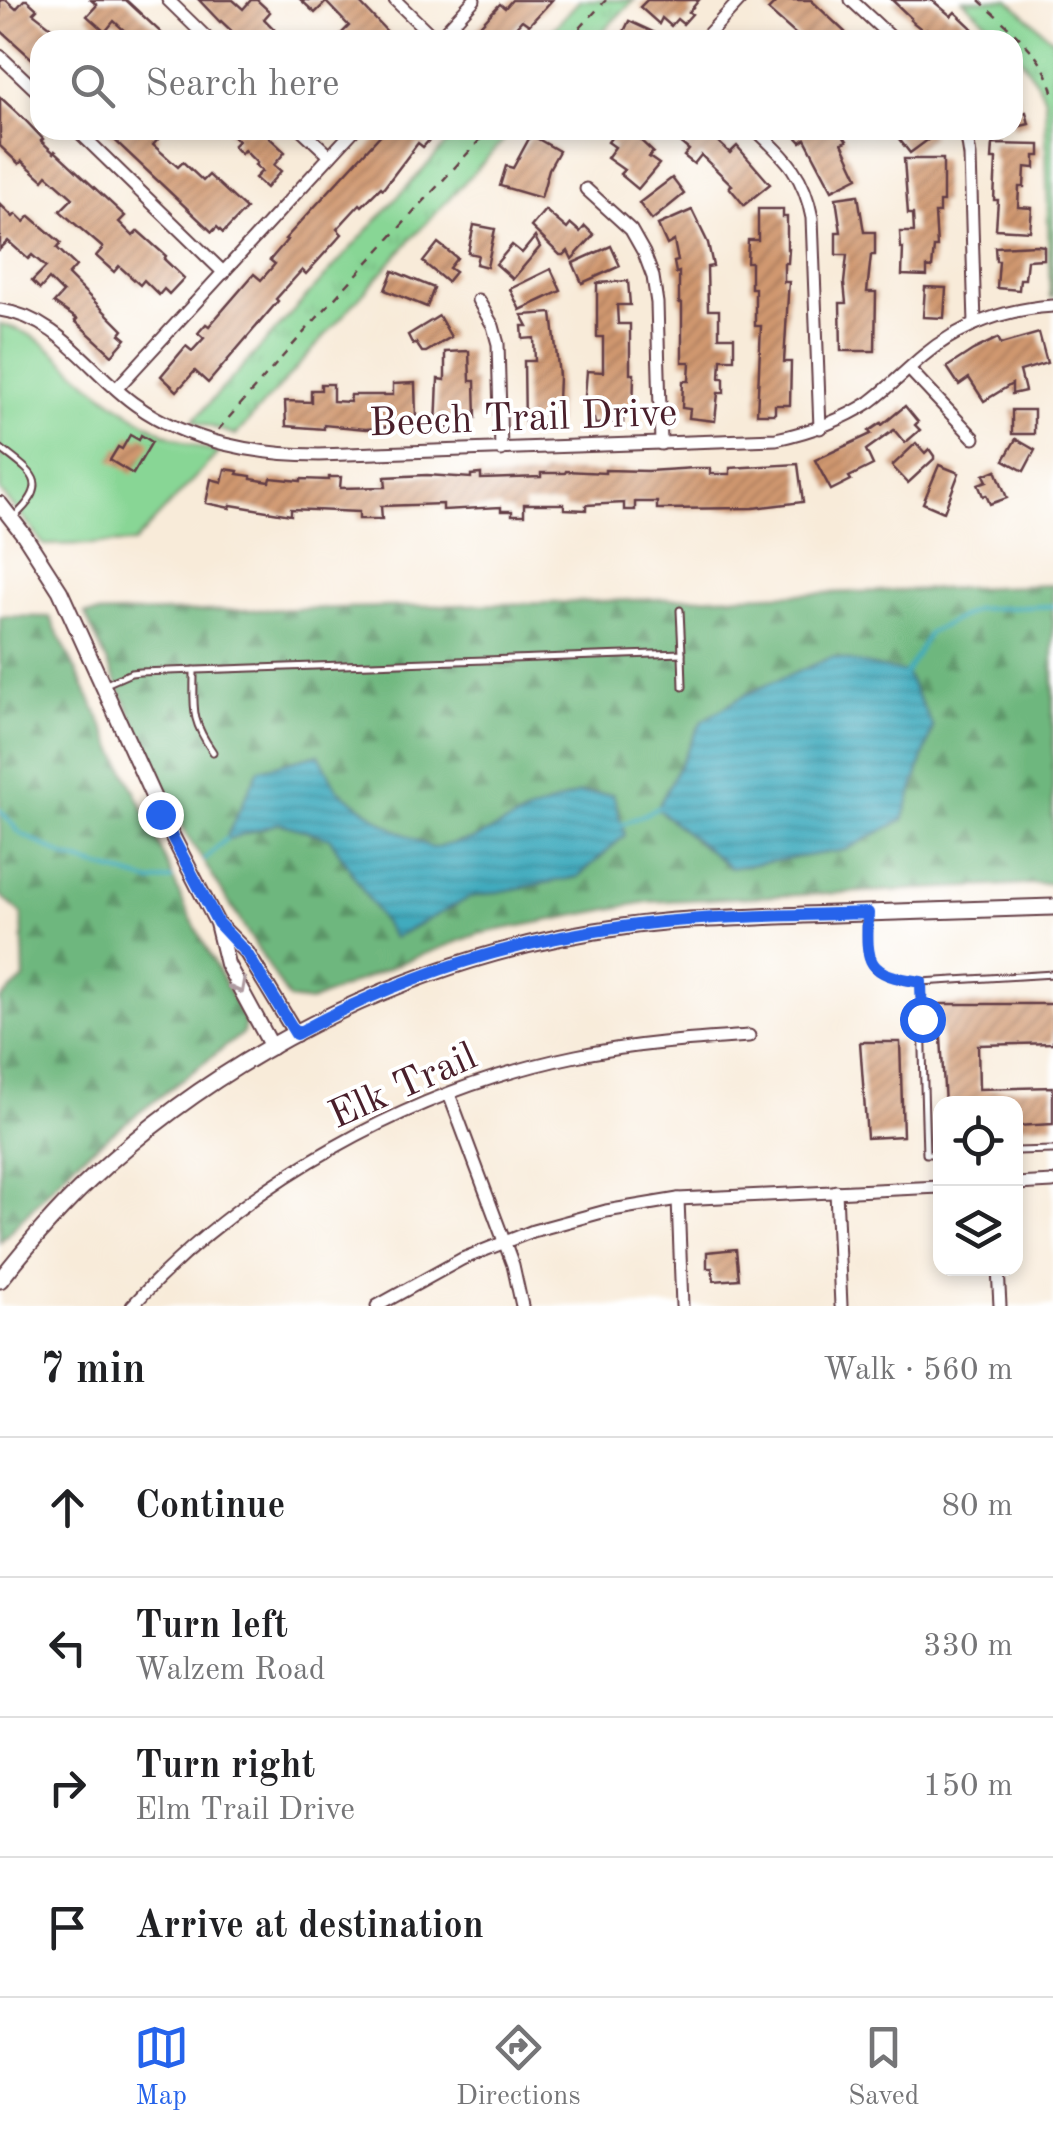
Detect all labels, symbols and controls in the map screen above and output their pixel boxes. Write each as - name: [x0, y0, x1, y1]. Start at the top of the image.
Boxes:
- search box: [30, 30, 1023, 140]
- icon: search: [65, 58, 120, 113]
- text: Search here: [145, 66, 340, 104]
- street label: Beech Trail Drive: [368, 395, 678, 445]
- route end: [138, 792, 184, 838]
- one-way arrow: [227, 977, 247, 995]
- route start: [900, 997, 946, 1043]
- street label: Elk Trail: [324, 1038, 483, 1138]
- map controls: [933, 1096, 1023, 1276]
- button: locate: [933, 1096, 1023, 1186]
- button: layers: [933, 1186, 1023, 1276]
- text: 7 min: [40, 1350, 146, 1392]
- text: Walk · 560 m: [823, 1355, 1013, 1387]
- icon: ahead: [40, 1480, 95, 1535]
- text: Continue: [135, 1488, 285, 1526]
- text: 80 m: [942, 1491, 1013, 1523]
- text: Turn left: [135, 1608, 288, 1646]
- icon: left: [40, 1620, 95, 1675]
- text: 330 m: [923, 1631, 1013, 1663]
- text: Walzem Road: [135, 1655, 326, 1687]
- text: Turn right: [135, 1748, 315, 1786]
- icon: right: [40, 1760, 95, 1815]
- text: 150 m: [923, 1771, 1013, 1803]
- text: Elm Trail Drive: [135, 1795, 355, 1827]
- icon: arrive: [40, 1900, 95, 1955]
- text: Arrive at destination: [135, 1908, 484, 1946]
- tab: Map: [134, 2020, 189, 2115]
- tab: Directions: [456, 2020, 581, 2115]
- tab: Saved: [848, 2020, 919, 2115]

